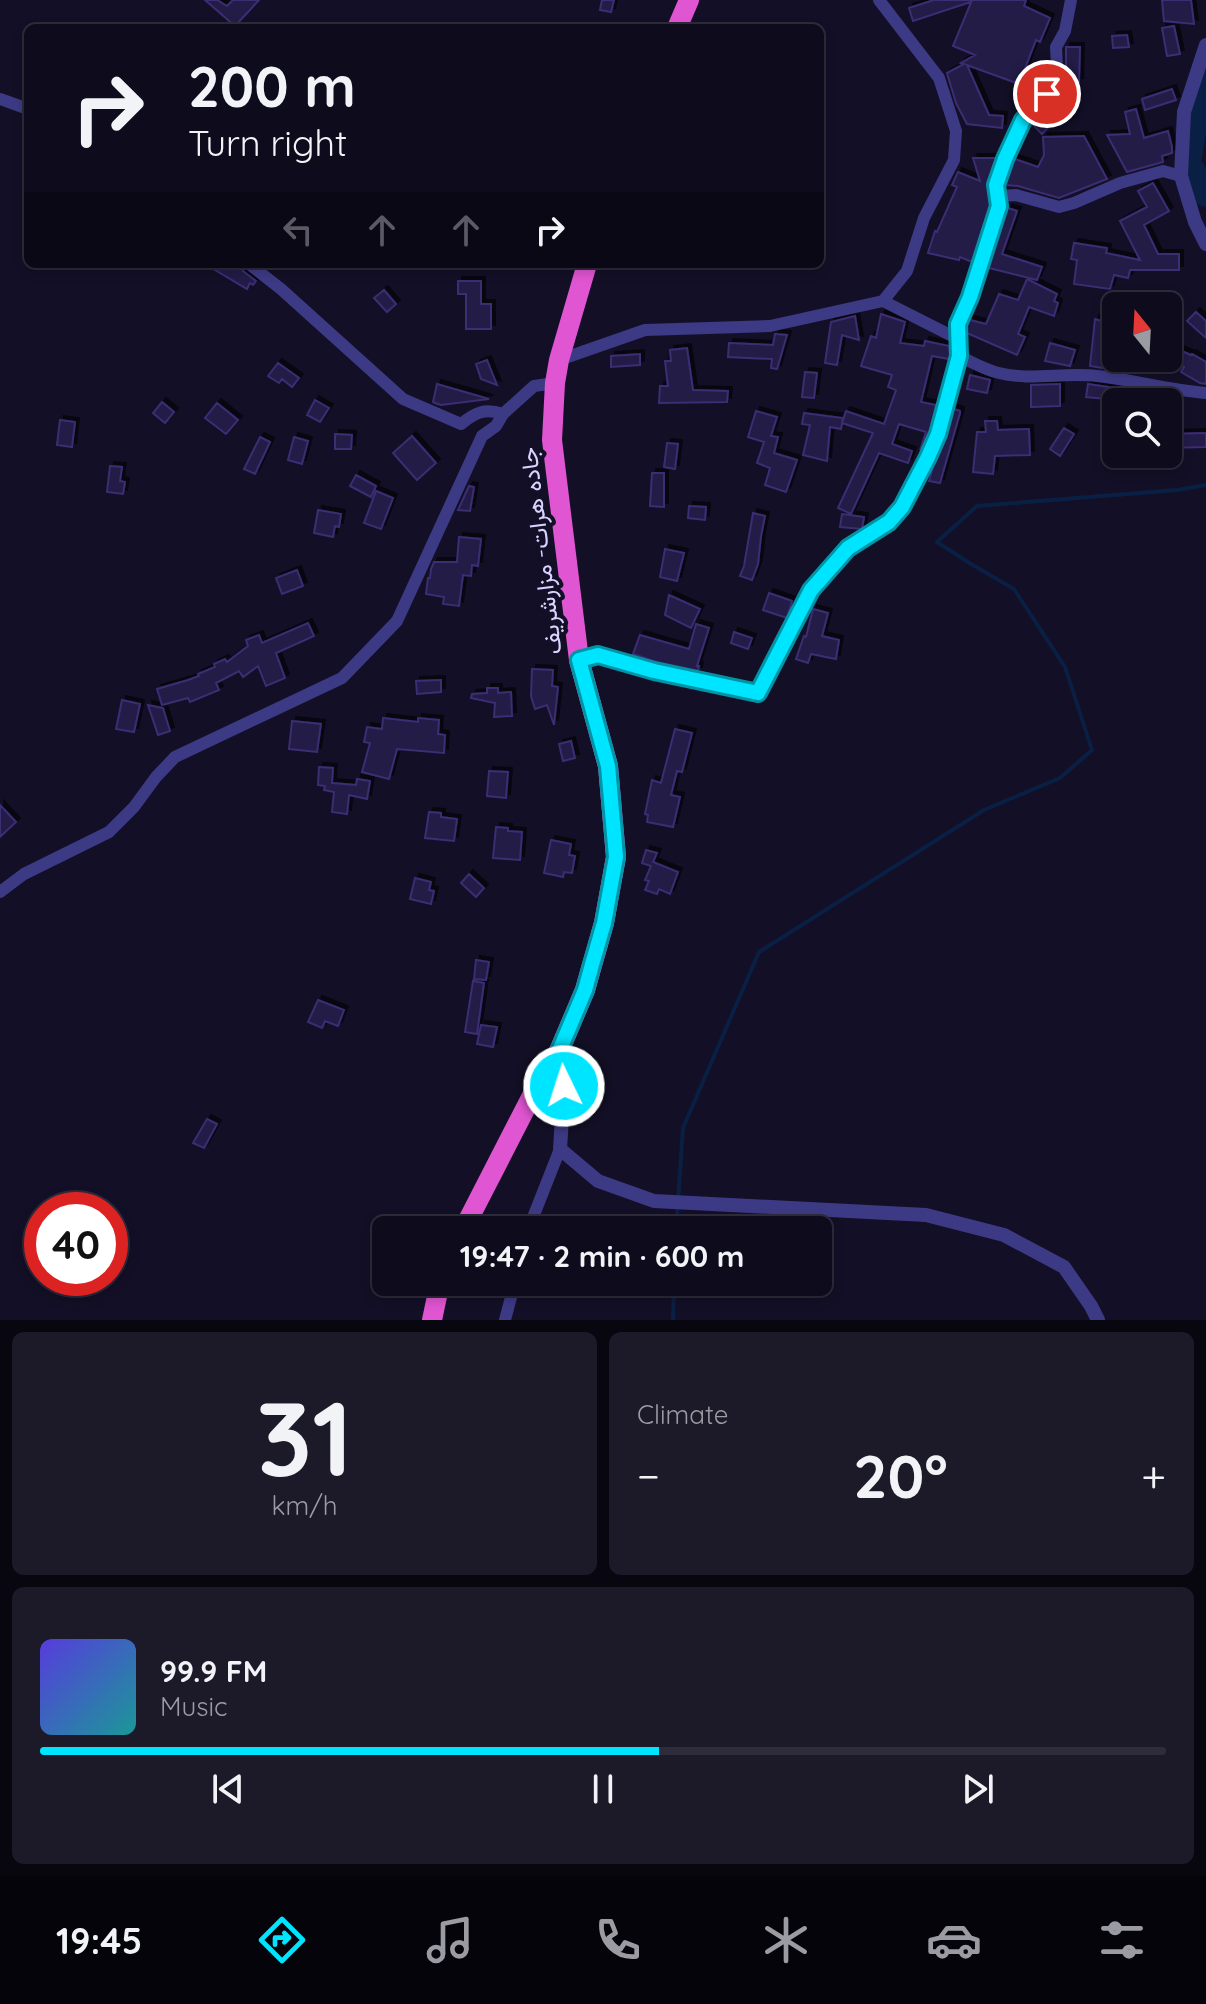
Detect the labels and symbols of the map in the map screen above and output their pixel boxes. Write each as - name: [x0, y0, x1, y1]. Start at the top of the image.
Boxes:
- pin: [1013, 60, 1081, 128]
- north arrow: [1102, 292, 1182, 372]
- street label: جاده هرات- مزارشریف: [512, 445, 569, 656]
- position arrow: [522, 1044, 606, 1128]
- speed limit sign: 40: [24, 1192, 128, 1296]

